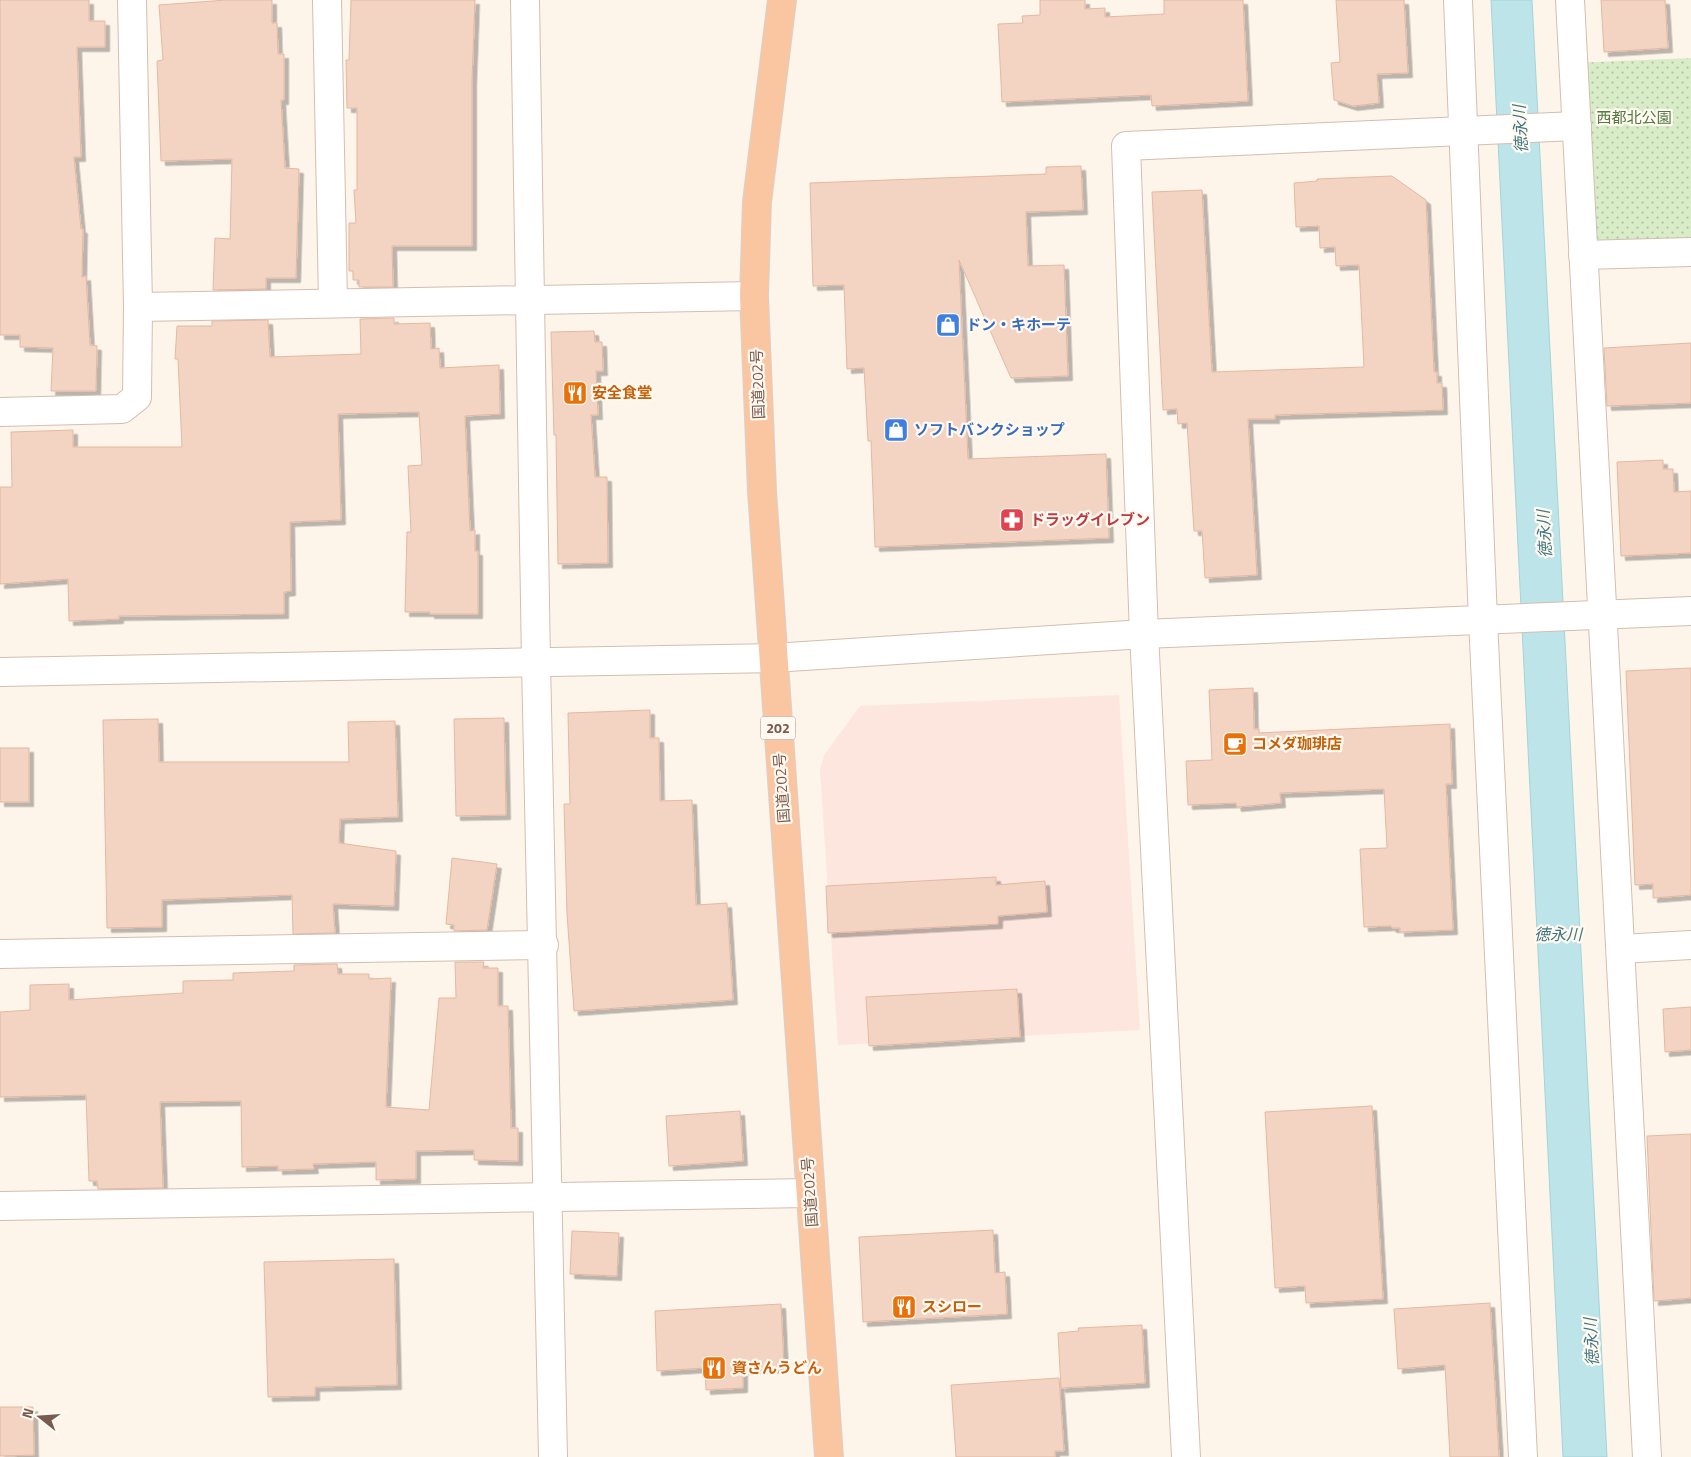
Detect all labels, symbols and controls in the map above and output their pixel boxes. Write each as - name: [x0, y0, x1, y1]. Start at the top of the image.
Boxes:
- water label: 徳永川: [1507, 102, 1533, 154]
- park label: 西都北公園: [1596, 106, 1672, 129]
- shop icon: ドン・キホーテ: [935, 312, 961, 338]
- place label: ドン・キホーテ: [966, 313, 1071, 336]
- street label: 国道202号: [745, 349, 770, 419]
- restaurant icon: 安全食堂: [562, 380, 588, 406]
- place label: 安全食堂: [592, 381, 652, 404]
- shop icon: ソフトバンクショップ: [883, 417, 909, 443]
- place label: ソフトバンクショップ: [914, 418, 1065, 441]
- pharmacy icon: ドラッグイレブン: [999, 507, 1025, 533]
- water label: 徳永川: [1531, 507, 1557, 559]
- place label: ドラッグイレブン: [1030, 508, 1150, 531]
- road number: 202: [760, 716, 796, 740]
- cafe icon: コメダ珈琲店: [1222, 731, 1248, 757]
- place label: コメダ珈琲店: [1252, 732, 1342, 755]
- street label: 国道202号: [768, 752, 795, 824]
- water label: 徳永川: [1534, 922, 1584, 946]
- street label: 国道202号: [796, 1156, 823, 1228]
- restaurant icon: スシロー: [891, 1294, 917, 1320]
- place label: スシロー: [922, 1295, 982, 1318]
- water label: 徳永川: [1578, 1315, 1604, 1367]
- restaurant icon: 資さんうどん: [701, 1355, 727, 1381]
- place label: 資さんうどん: [732, 1356, 822, 1379]
- north arrow: [15, 1392, 65, 1442]
- text: N: [16, 1405, 39, 1421]

